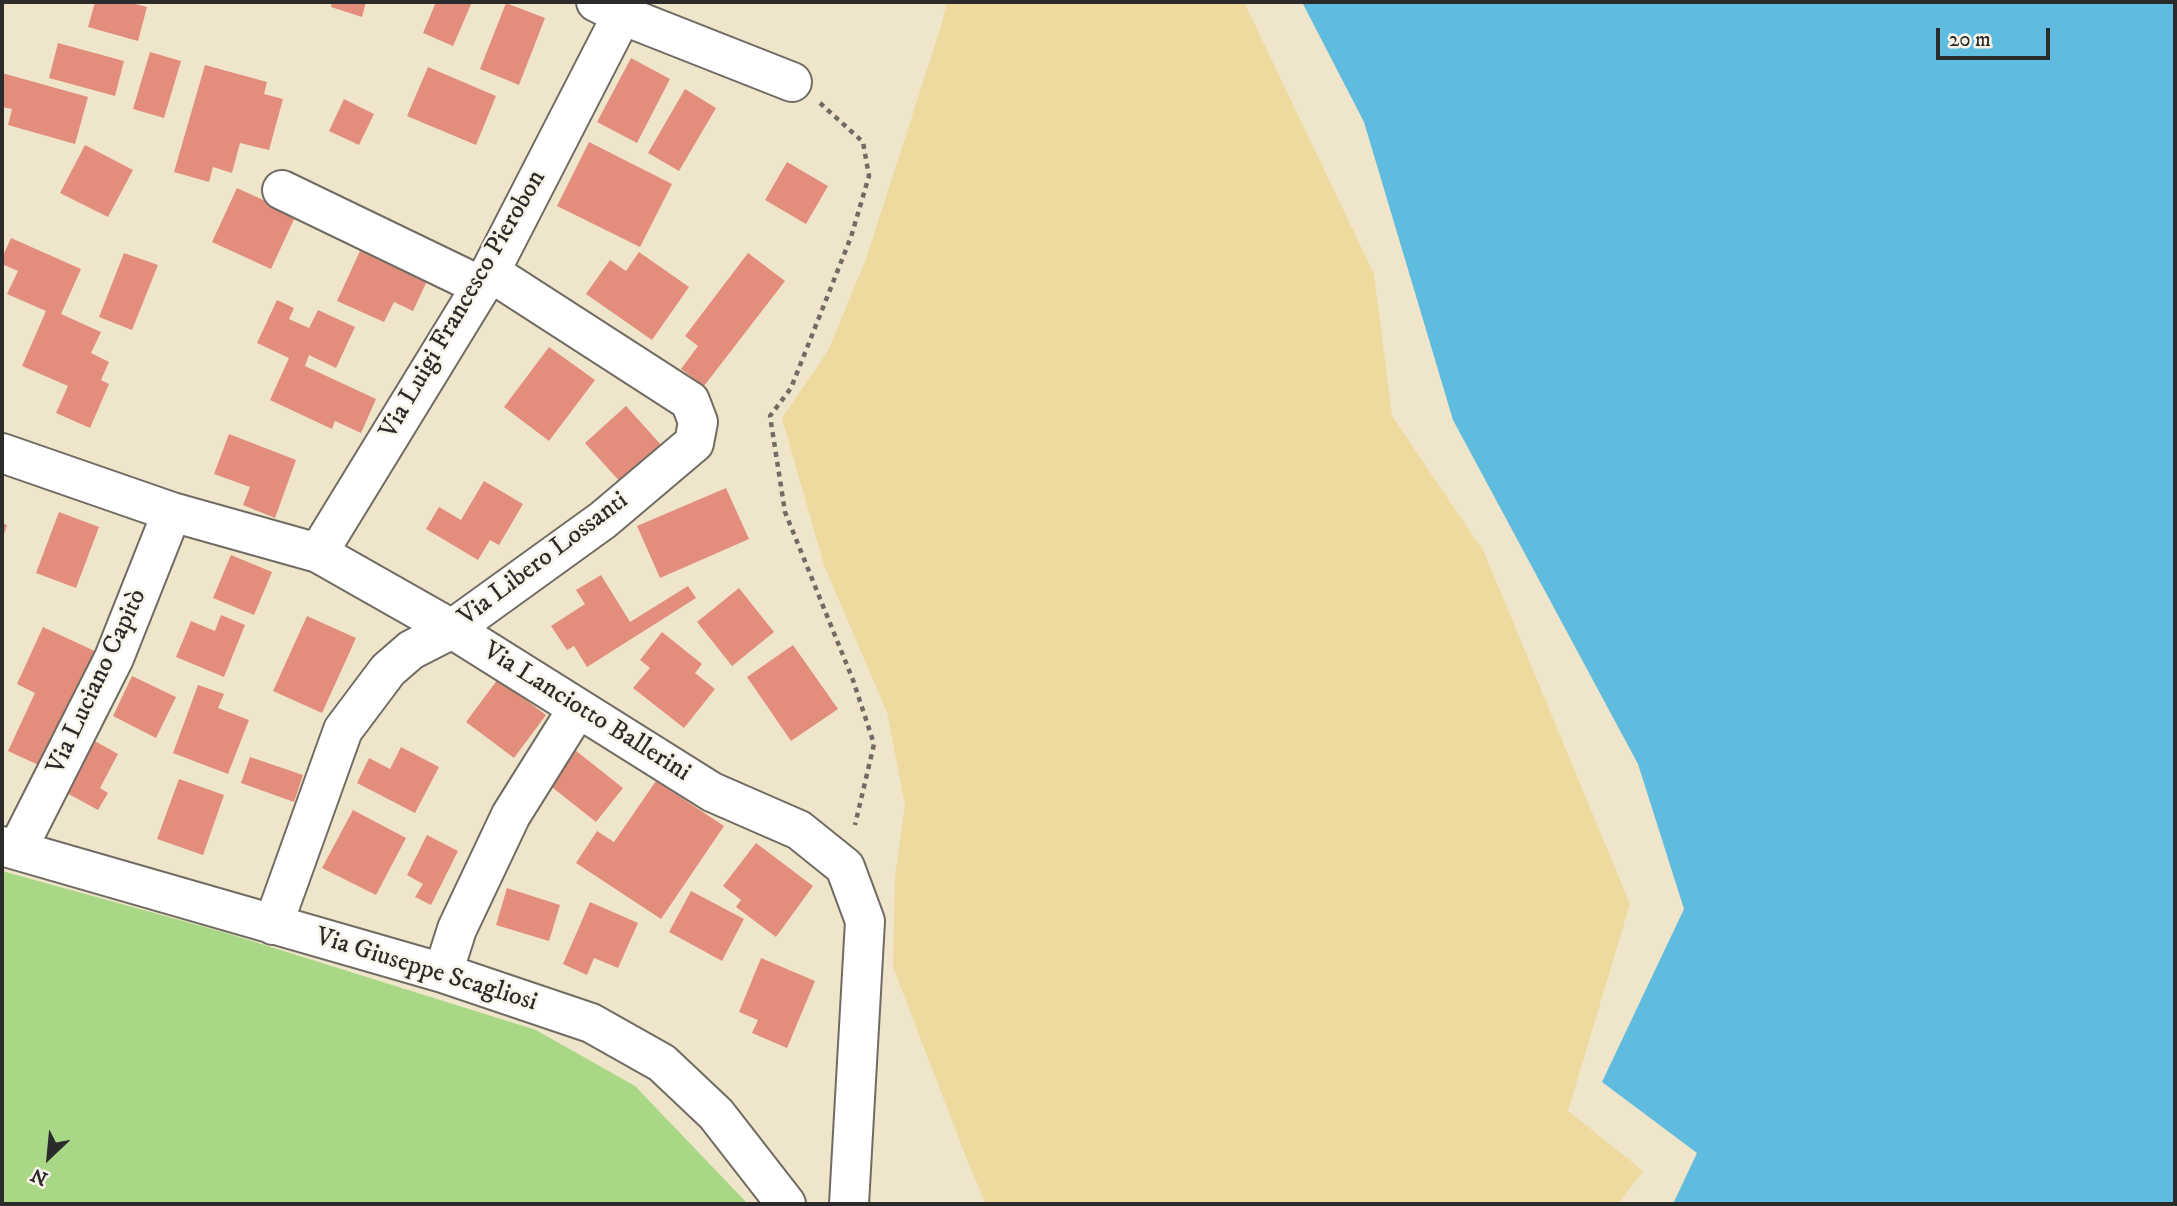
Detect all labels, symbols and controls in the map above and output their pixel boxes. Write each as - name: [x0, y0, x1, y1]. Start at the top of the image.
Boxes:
- scale bar: [1939, 14, 2053, 58]
- text: 20 m: [1949, 27, 1991, 53]
- street label: Via Luigi Francesco Pierobon: [374, 165, 554, 445]
- street label: Via Libero Lossanti: [453, 486, 635, 634]
- street label: Via Luciano Capitò: [41, 585, 155, 779]
- street label: Via Lanciotto Ballerini: [477, 637, 695, 789]
- street label: Via Giuseppe Scagliosi: [312, 922, 540, 1020]
- north arrow: [14, 1122, 84, 1192]
- text: N: [28, 1163, 52, 1190]

